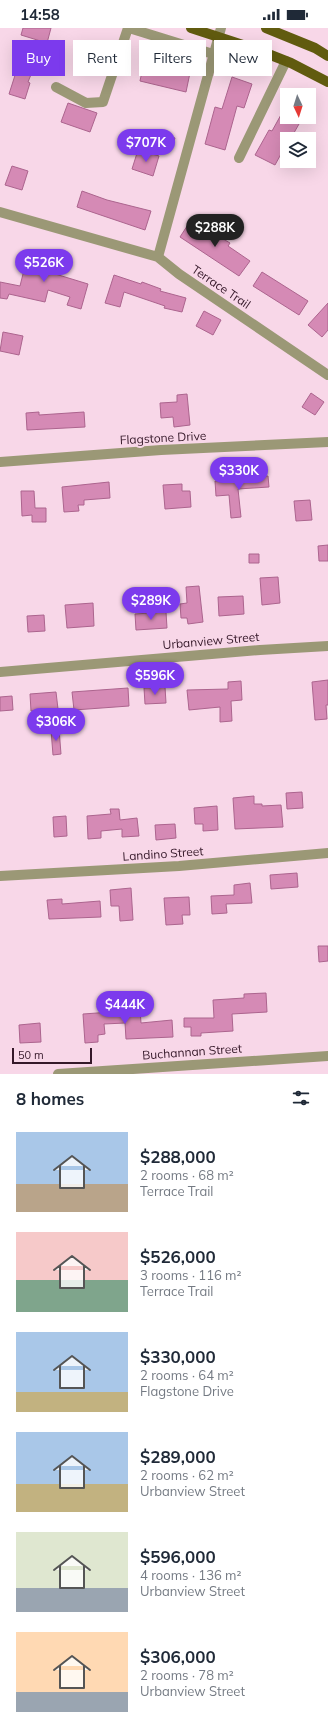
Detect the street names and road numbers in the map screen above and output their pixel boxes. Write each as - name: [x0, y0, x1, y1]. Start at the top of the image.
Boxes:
- street label: Terrace Trail: [189, 261, 254, 312]
- street label: Flagstone Drive: [119, 428, 207, 447]
- street label: Urbanview Street: [162, 629, 260, 652]
- street label: Landino Street: [122, 843, 204, 864]
- street label: Buchannan Street: [142, 1041, 242, 1062]

